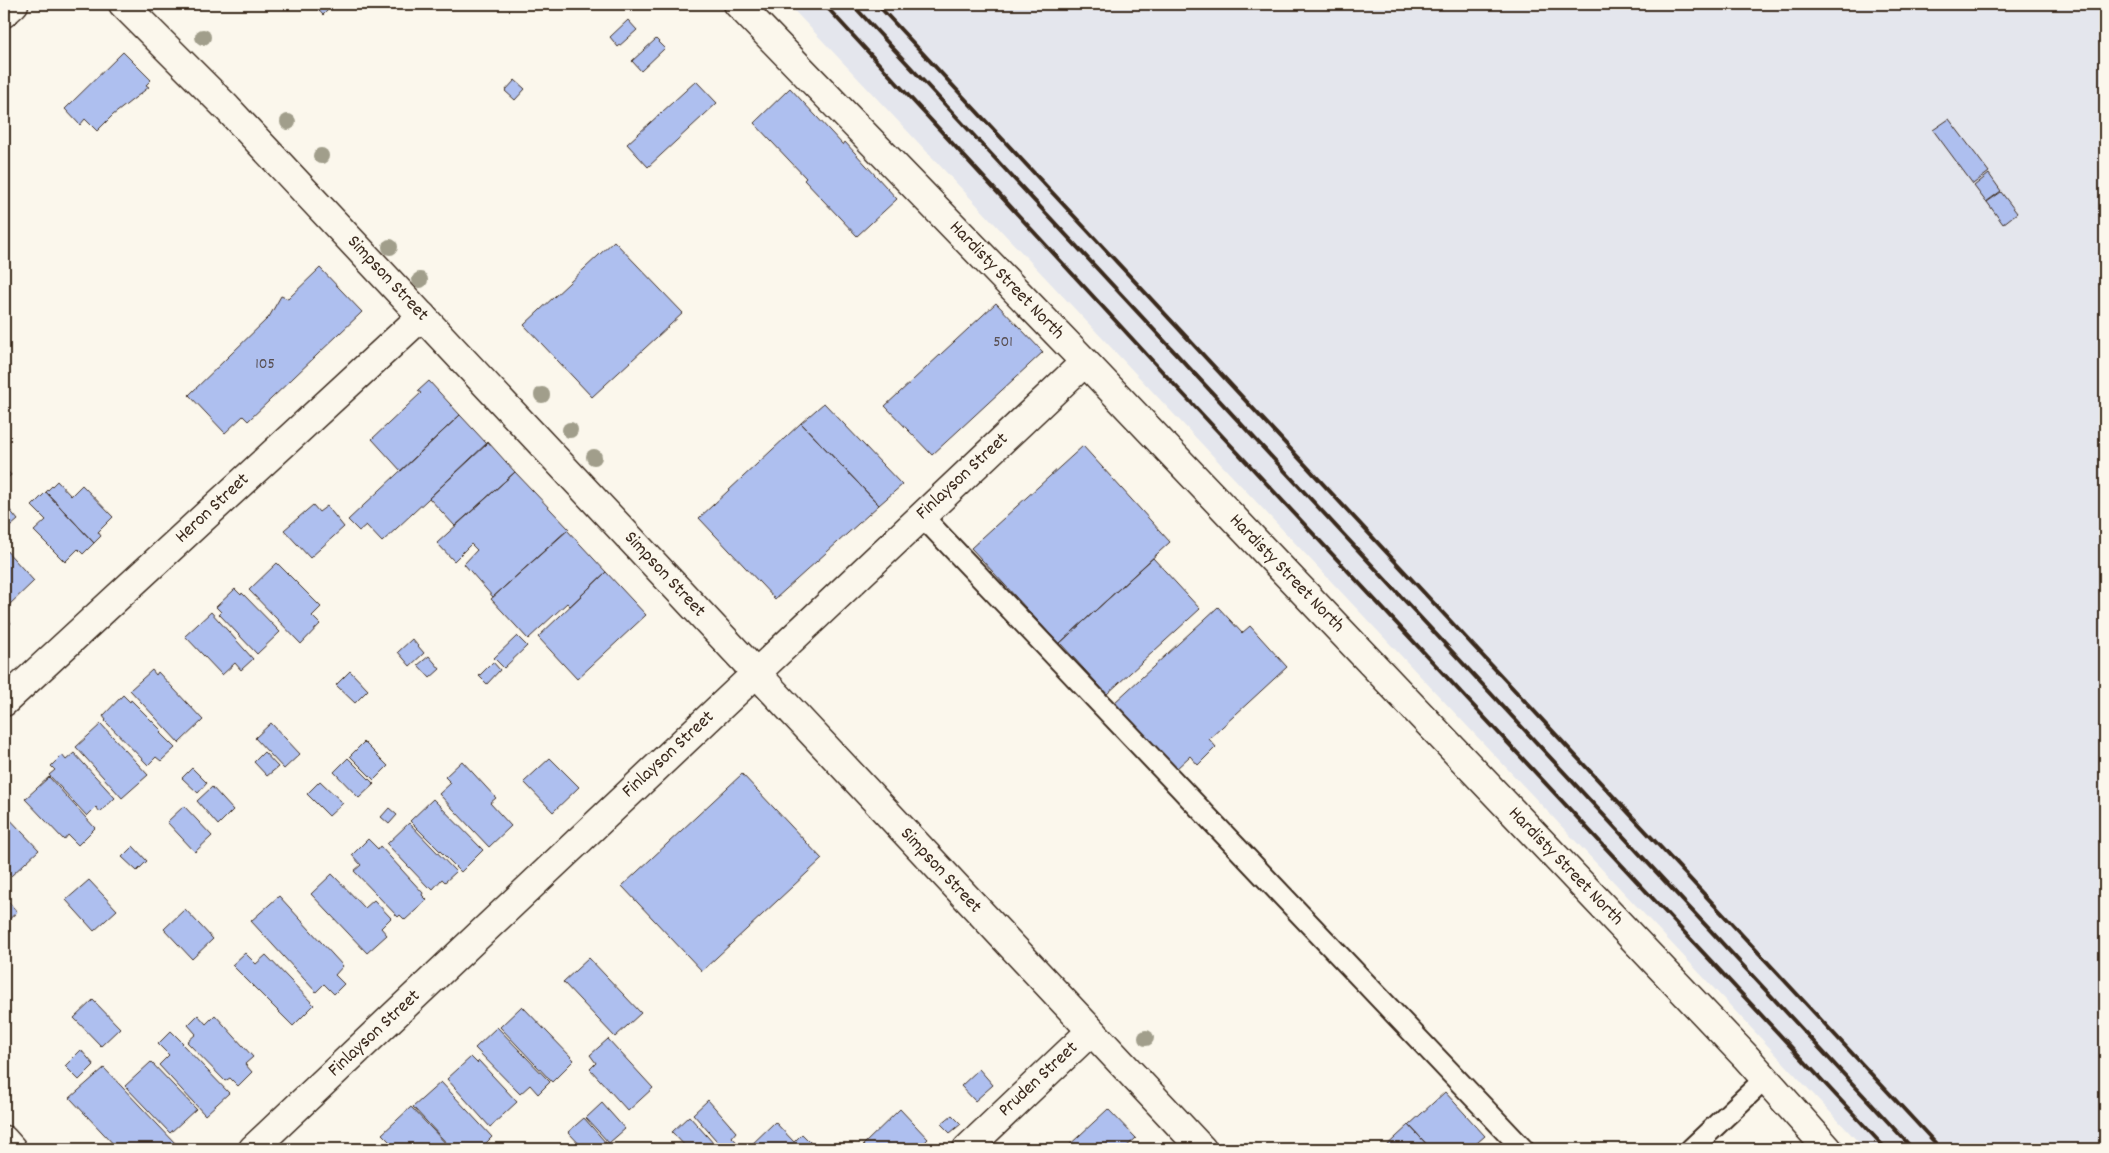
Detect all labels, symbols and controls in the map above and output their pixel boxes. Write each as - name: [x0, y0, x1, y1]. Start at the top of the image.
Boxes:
- street label: Hardisty Street North: [942, 215, 1070, 347]
- street label: Simpson Street: [340, 230, 434, 328]
- house number: 501: [993, 331, 1013, 354]
- house number: 105: [255, 353, 275, 376]
- street label: Finlayson Street: [911, 427, 1015, 527]
- street label: Heron Street: [170, 467, 256, 551]
- street label: Hardisty Street North: [1222, 508, 1350, 640]
- street label: Simpson Street: [617, 526, 711, 624]
- street label: Finlayson Street: [617, 705, 721, 805]
- street label: Hardisty Street North: [1501, 801, 1629, 933]
- street label: Simpson Street: [893, 822, 987, 920]
- street label: Finlayson Street: [323, 984, 427, 1084]
- street label: Pruden Street: [993, 1036, 1085, 1124]

